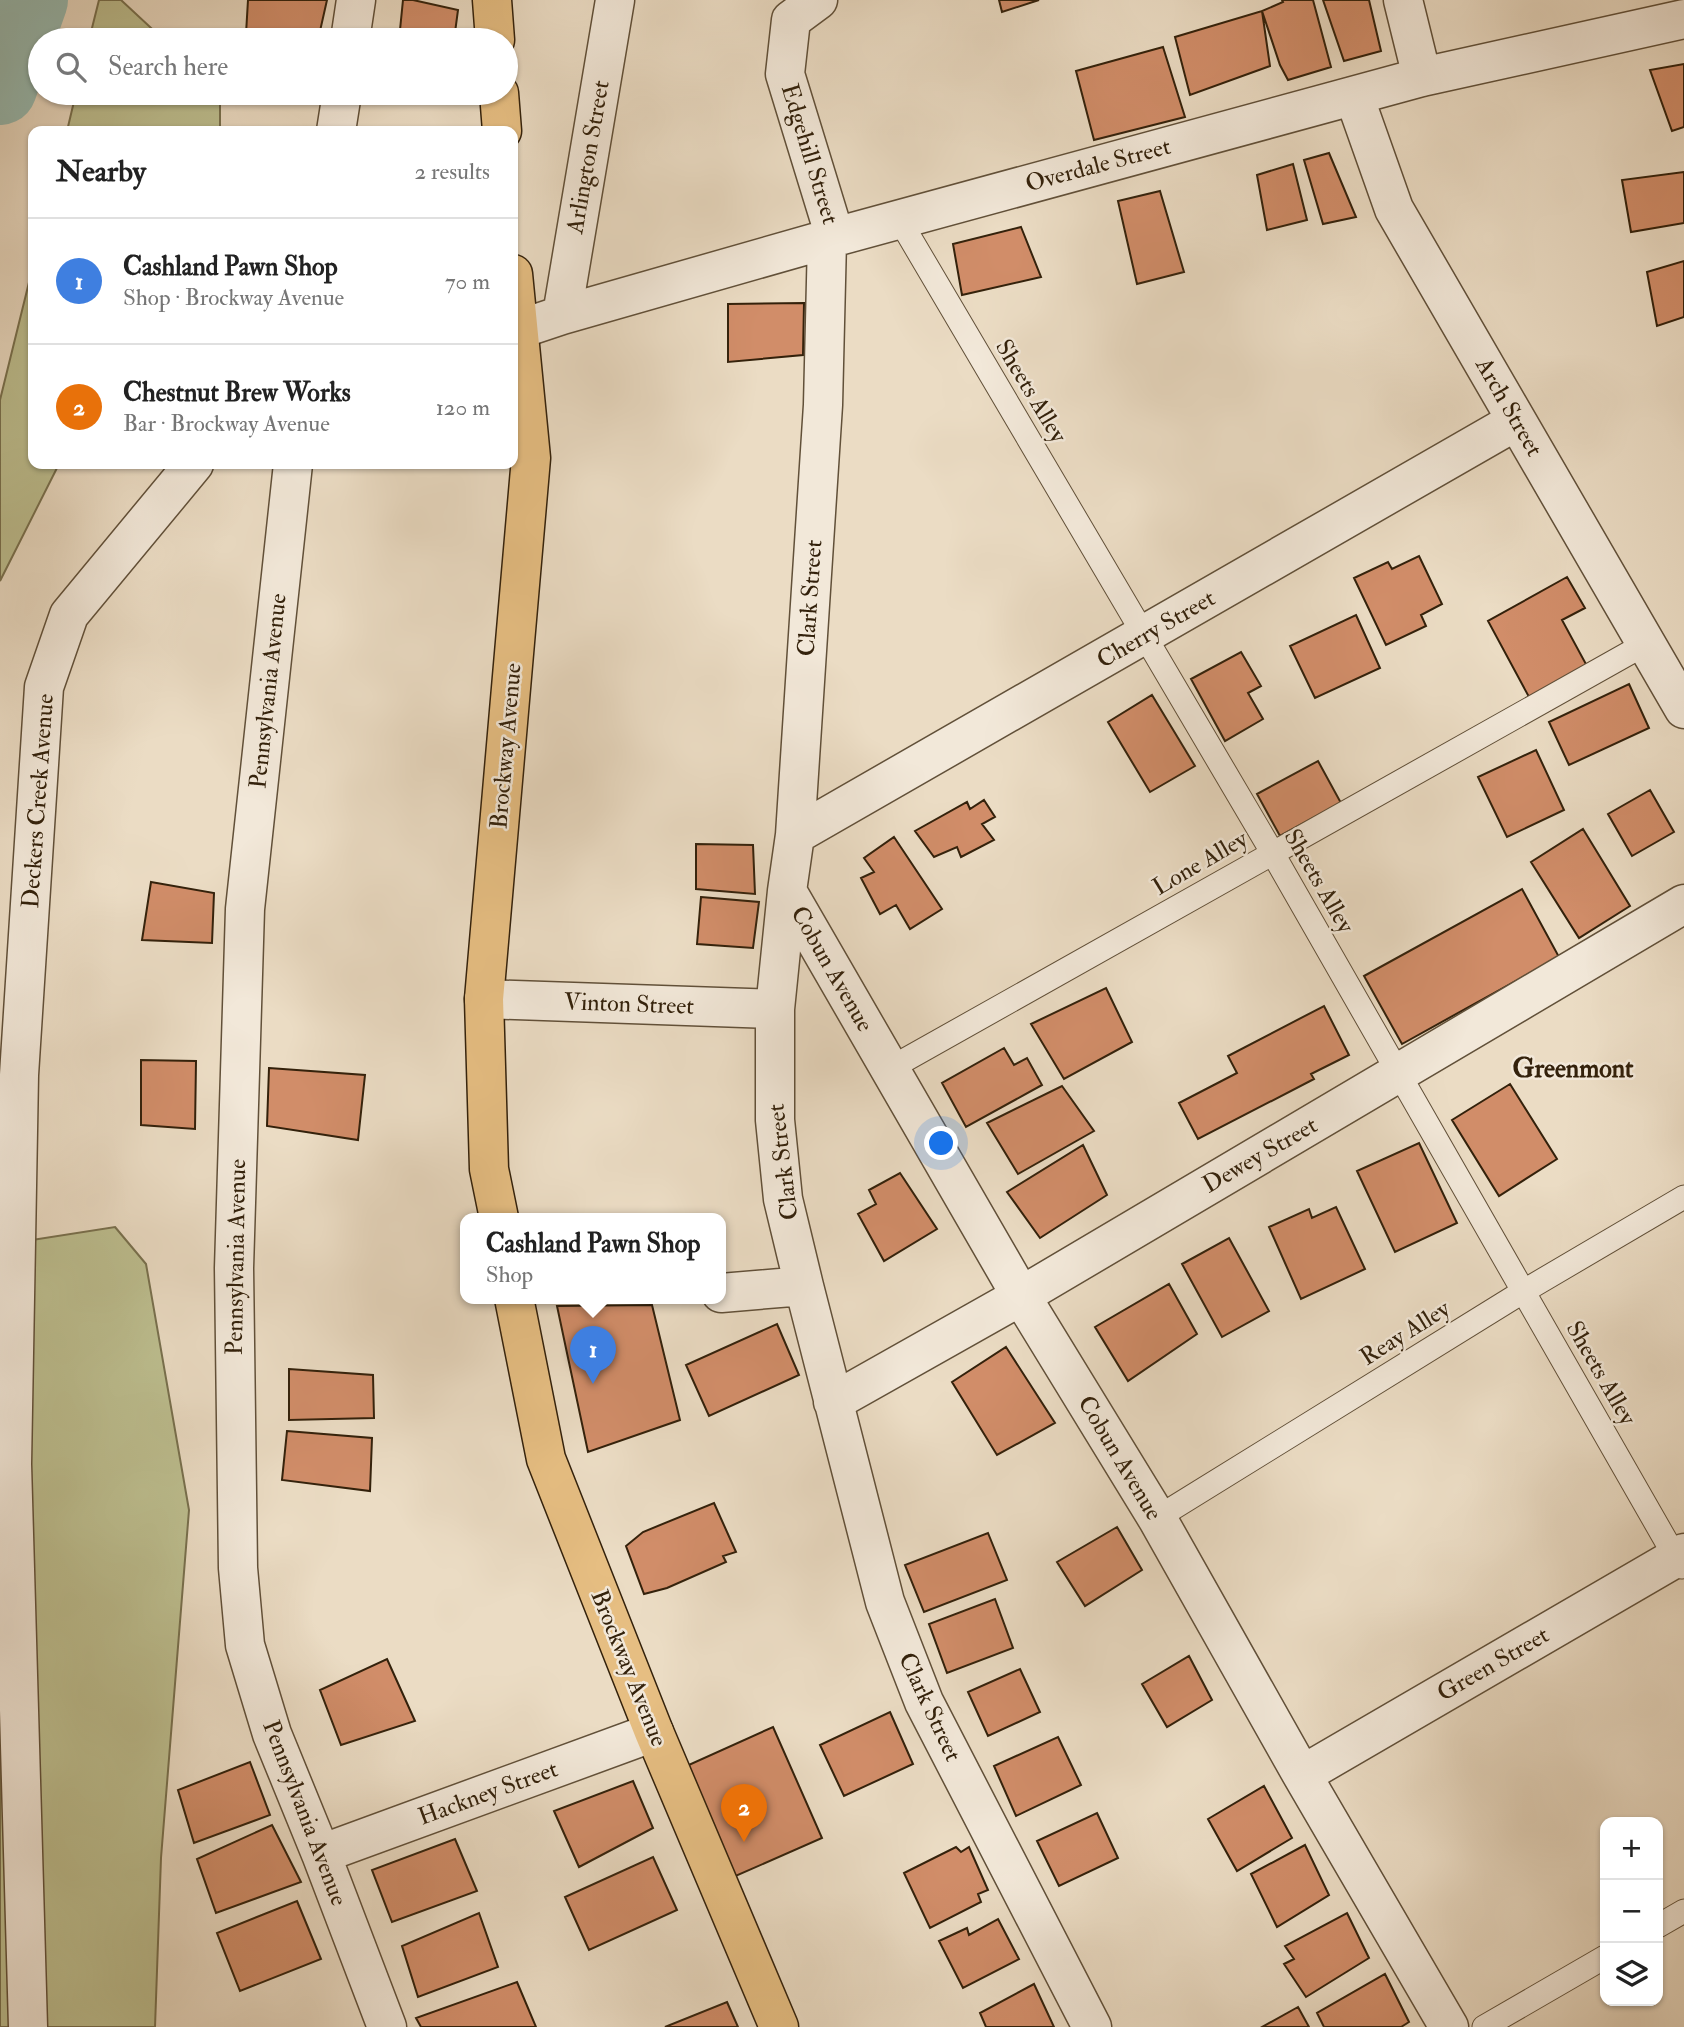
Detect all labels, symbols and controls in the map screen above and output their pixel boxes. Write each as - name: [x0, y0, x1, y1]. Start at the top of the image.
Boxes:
- search box: [28, 28, 518, 105]
- icon: search: [52, 48, 90, 86]
- text: Search here: [108, 51, 228, 83]
- street label: Arlington Street: [559, 78, 617, 237]
- street label: Edgehill Street: [774, 80, 846, 228]
- street label: Overdale Street: [1022, 131, 1174, 199]
- text: Nearby: [56, 153, 146, 190]
- text: 2 results: [415, 157, 490, 186]
- text: Cashland Pawn Shop: [123, 251, 338, 283]
- text: 1: [75, 267, 83, 296]
- text: 70 m: [445, 267, 490, 296]
- text: Shop · Brockway Avenue: [123, 283, 344, 312]
- street label: Sheets Alley: [988, 334, 1074, 449]
- street label: Arch Street: [1468, 351, 1550, 462]
- text: Chestnut Brew Works: [123, 377, 351, 409]
- text: 2: [73, 393, 85, 422]
- text: 120 m: [436, 393, 490, 422]
- text: Bar · Brockway Avenue: [123, 409, 330, 438]
- street label: Clark Street: [790, 538, 830, 657]
- street label: Cherry Street: [1091, 583, 1221, 675]
- street label: Pennsylvania Avenue: [242, 592, 294, 790]
- street label: Brockway Avenue: [483, 662, 529, 830]
- street label: Deckers Creek Avenue: [15, 693, 61, 909]
- street label: Lone Alley: [1147, 823, 1253, 903]
- street label: Sheets Alley: [1277, 823, 1361, 939]
- street label: Cobun Avenue: [784, 901, 880, 1037]
- street label: Vinton Street: [563, 986, 695, 1022]
- district label: Greenmont: [1513, 1053, 1634, 1085]
- street label: Clark Street: [760, 1102, 806, 1222]
- street label: Dewey Street: [1197, 1110, 1323, 1200]
- your location: [924, 1126, 958, 1160]
- street label: Pennsylvania Avenue: [219, 1159, 253, 1355]
- popup: [460, 1213, 726, 1304]
- text: Cashland Pawn Shop: [486, 1228, 700, 1260]
- text: Shop: [486, 1260, 533, 1289]
- street label: Reay Alley: [1354, 1293, 1456, 1373]
- street label: Sheets Alley: [1559, 1315, 1643, 1431]
- pin: 1: [570, 1326, 616, 1384]
- street label: Cobun Avenue: [1071, 1390, 1169, 1526]
- street label: Brockway Avenue: [583, 1585, 675, 1751]
- street label: Green Street: [1431, 1619, 1555, 1709]
- street label: Clark Street: [891, 1647, 969, 1767]
- street label: Pennsylvania Avenue: [255, 1716, 355, 1910]
- street label: Hackney Street: [414, 1753, 562, 1833]
- pin: 2: [721, 1784, 767, 1842]
- map controls: [1600, 1817, 1663, 2006]
- button: +: [1600, 1817, 1663, 1880]
- button: −: [1600, 1880, 1663, 1943]
- button: layers: [1600, 1943, 1663, 2006]

